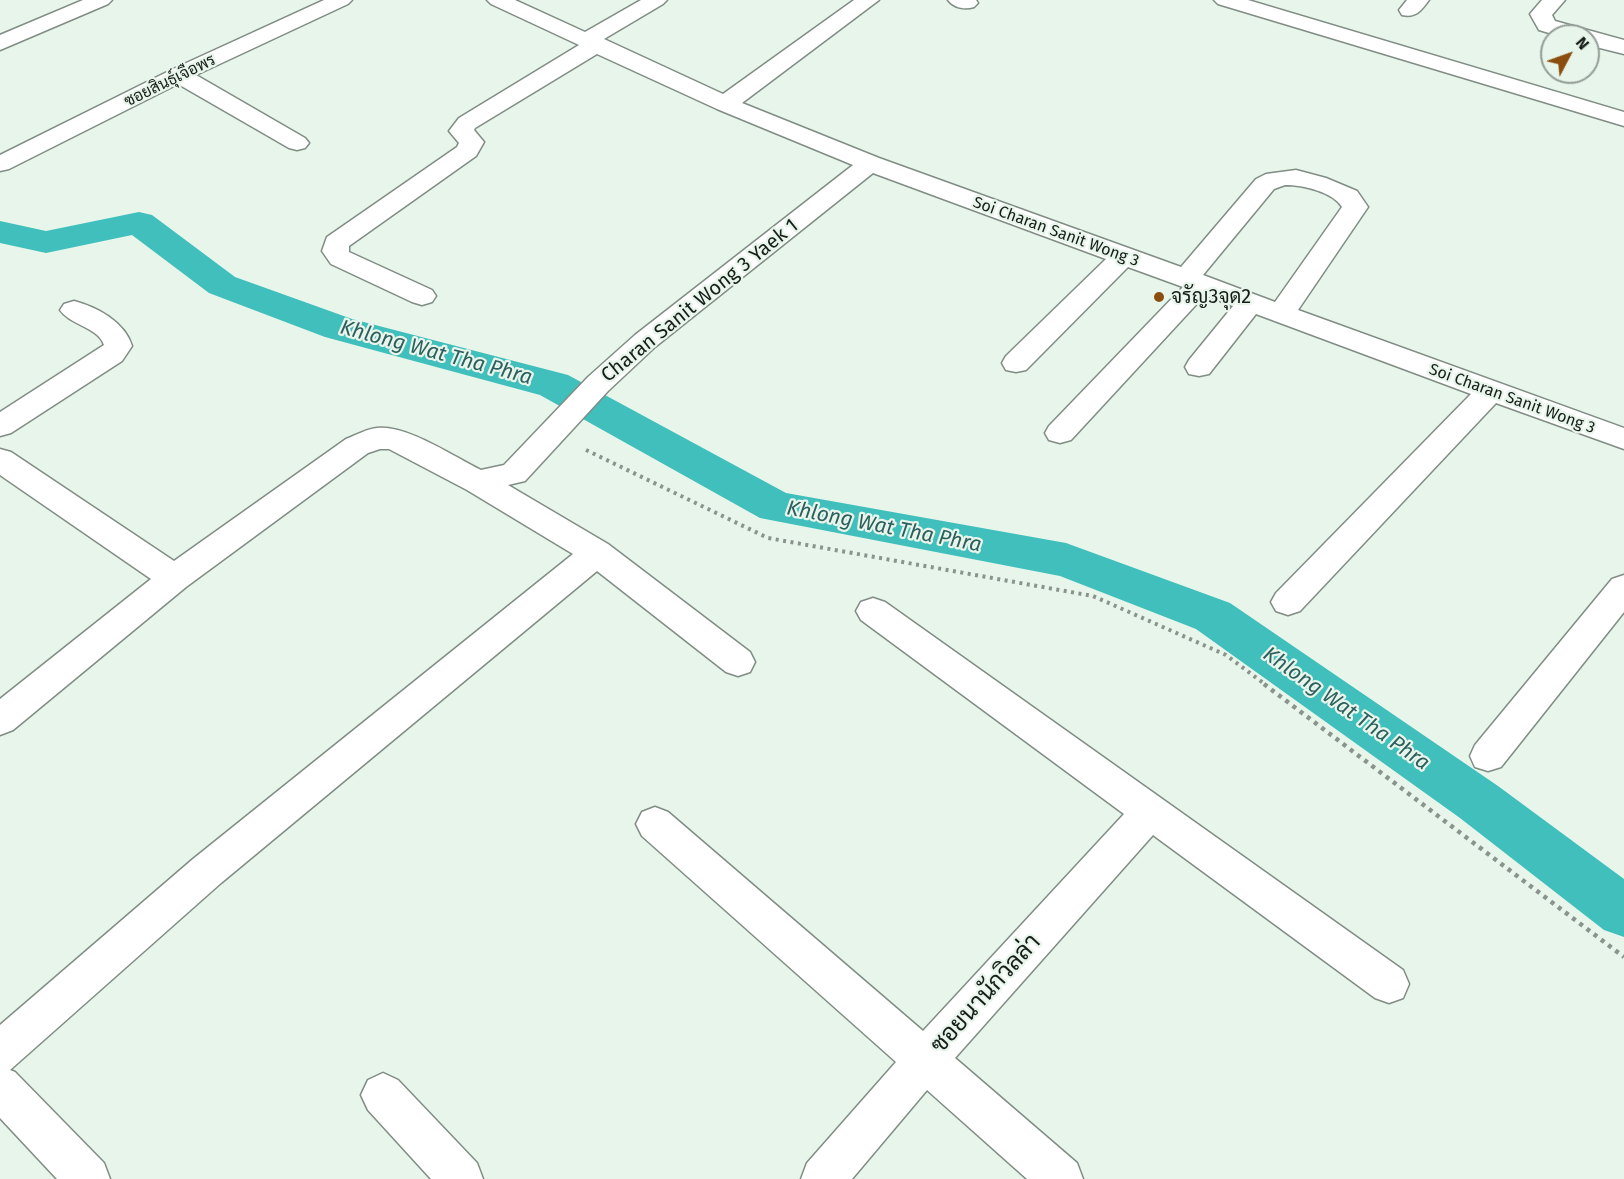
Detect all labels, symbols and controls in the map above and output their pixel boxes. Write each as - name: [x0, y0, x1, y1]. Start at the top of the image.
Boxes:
- north arrow: [1540, 24, 1600, 84]
- text: N: [1572, 33, 1593, 53]
- street label: ซอยสินธุ์เจือพร: [121, 51, 219, 111]
- street label: Soi Charan Sanit Wong 3: [970, 193, 1142, 271]
- street label: Charan Sanit Wong 3 Yaek 1: [597, 214, 803, 388]
- place label: จรัญ3จุด2: [1171, 285, 1251, 309]
- marker: จรัญ3จุด2: [1152, 290, 1166, 304]
- water label: Khlong Wat Tha Phra: [337, 315, 535, 391]
- street label: Soi Charan Sanit Wong 3: [1426, 360, 1598, 438]
- water label: Khlong Wat Tha Phra: [785, 496, 983, 558]
- water label: Khlong Wat Tha Phra: [1258, 642, 1434, 776]
- street label: ซอยนานักวิลล่า: [925, 928, 1047, 1060]

